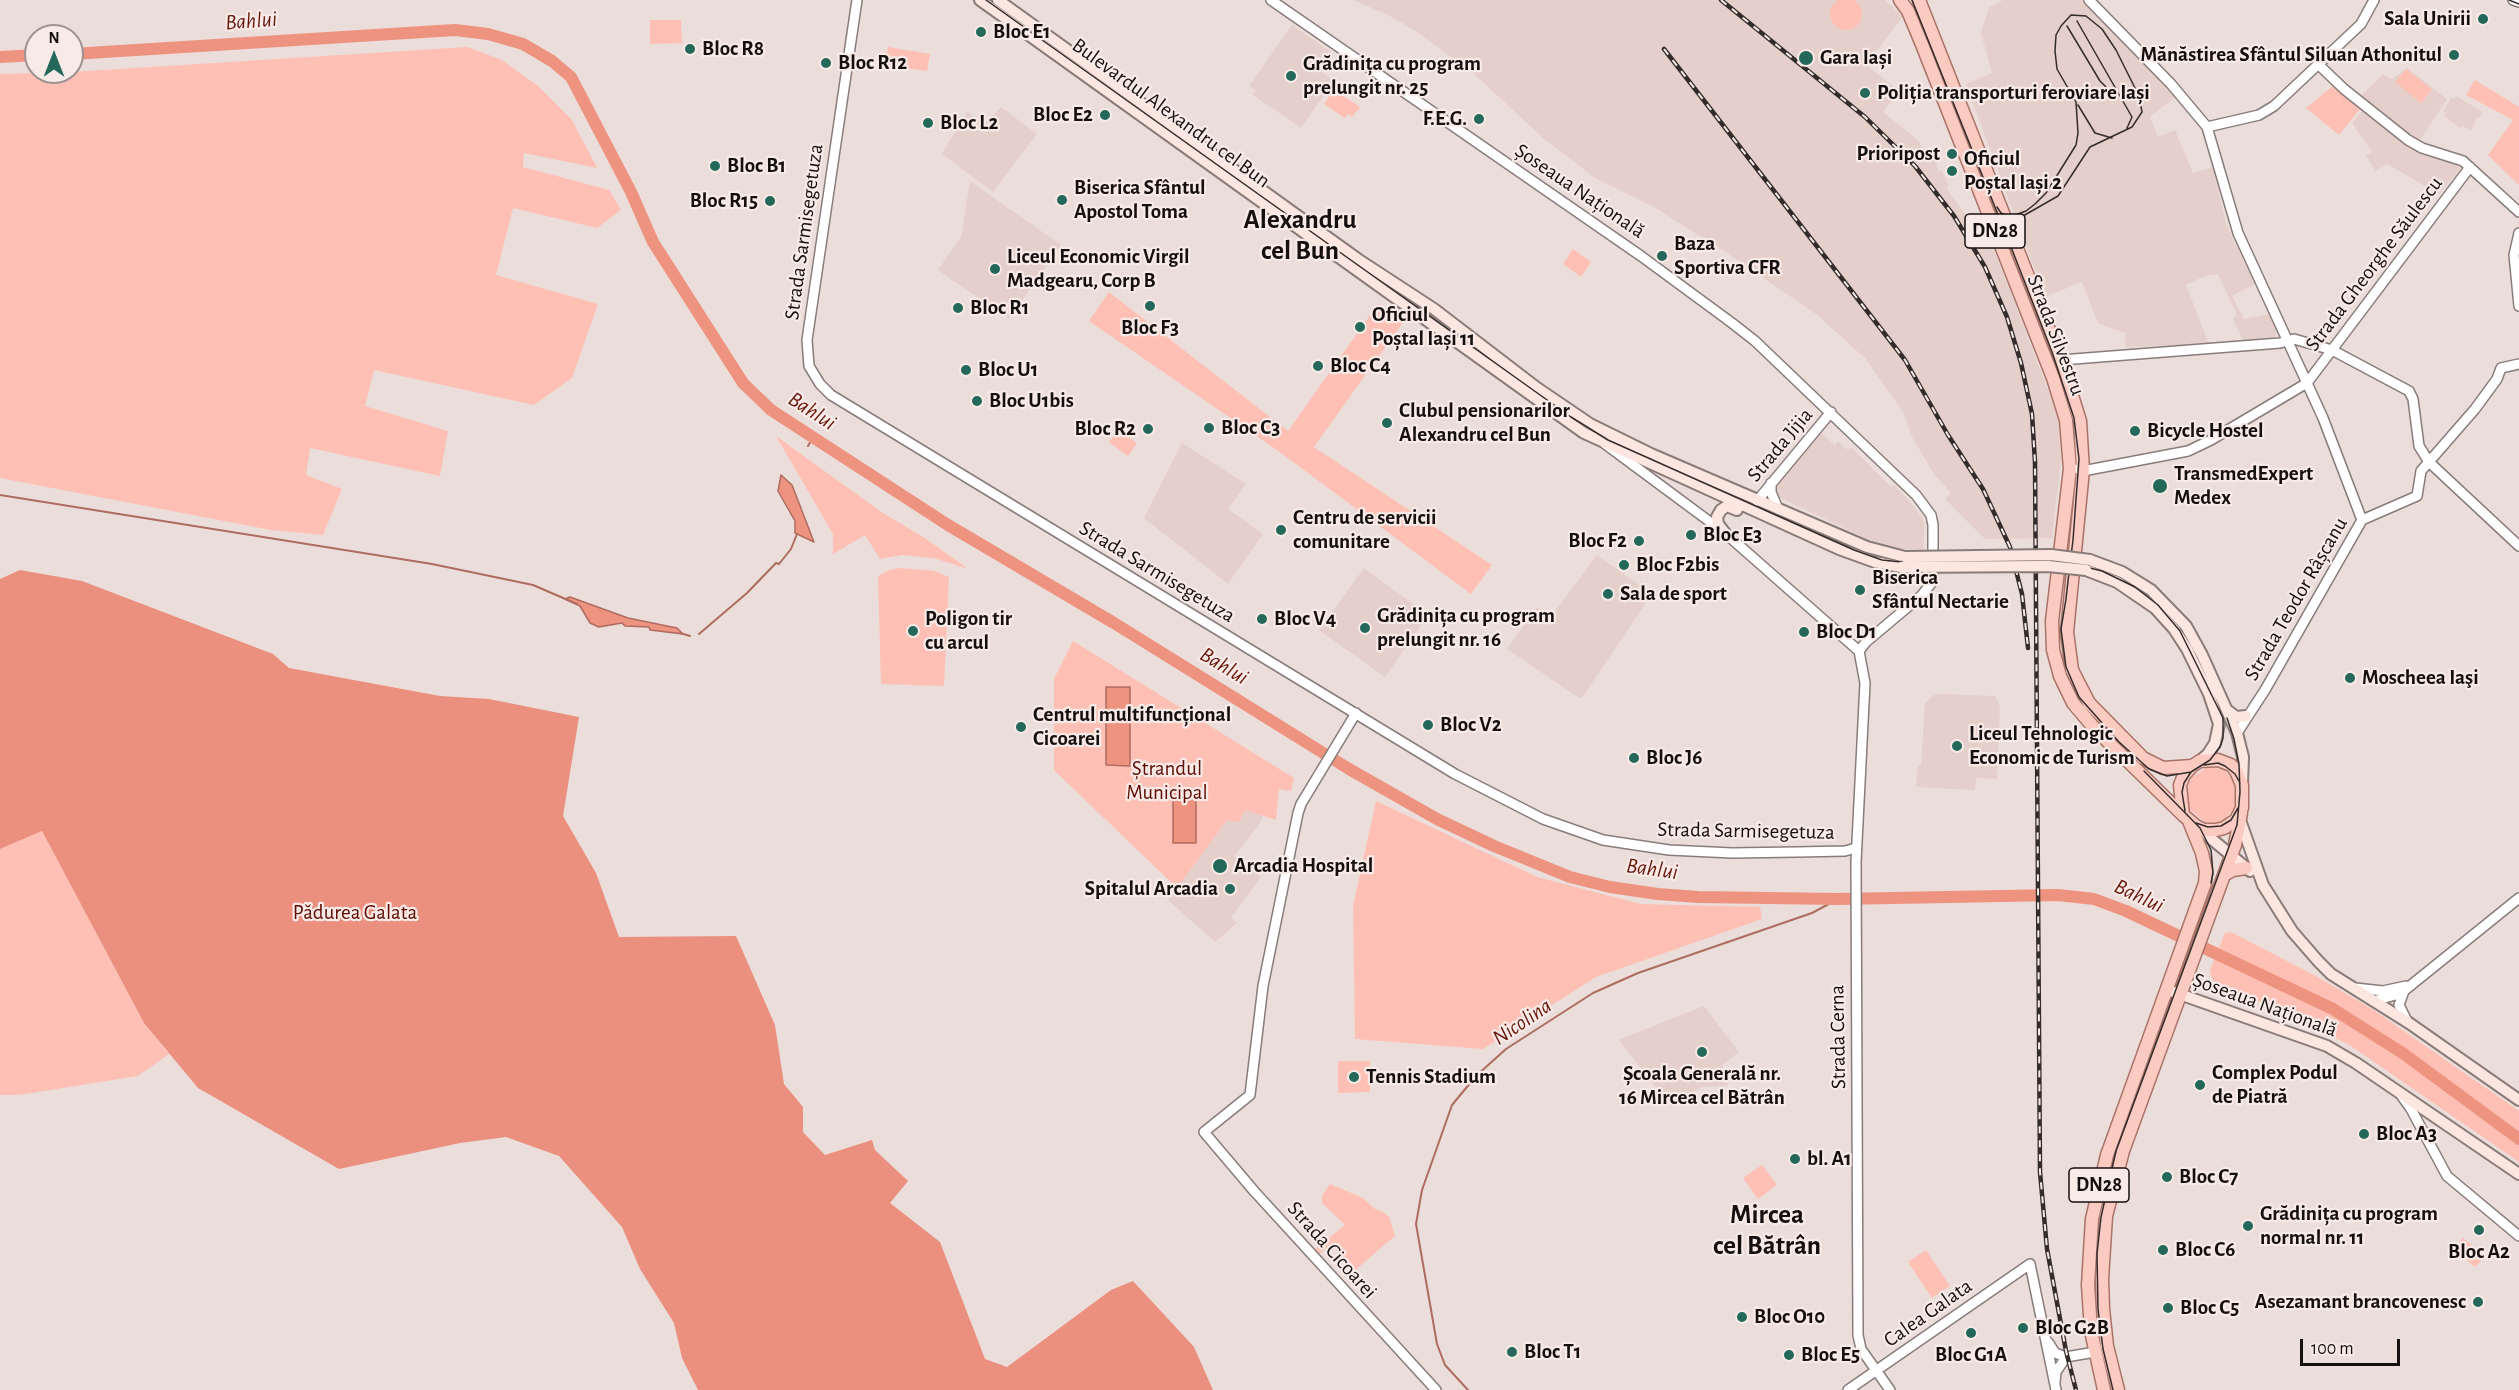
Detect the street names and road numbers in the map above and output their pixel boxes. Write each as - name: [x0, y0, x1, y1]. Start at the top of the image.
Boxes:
- street label: Bulevardul Alexandru cel Bun: [1067, 33, 1275, 193]
- street label: Șoseaua Națională: [1510, 138, 1650, 244]
- street label: Strada Sarmisegetuza: [779, 142, 829, 322]
- street label: Strada Gheorghe Săulescu: [2300, 172, 2448, 356]
- road number: DN28: [1965, 214, 2025, 248]
- street label: Strada Silvestru: [2021, 271, 2091, 399]
- street label: Strada Jijia: [1742, 403, 1818, 487]
- street label: Strada Teodor Râșcanu: [2239, 513, 2353, 685]
- street label: Strada Sarmisegetuza: [1074, 515, 1240, 629]
- street label: Strada Sarmisegetuza: [1657, 817, 1835, 845]
- street label: Șoseaua Națională: [2189, 967, 2341, 1043]
- street label: Strada Cerna: [1824, 985, 1852, 1089]
- road number: DN28: [2069, 1168, 2129, 1202]
- street label: Strada Cicoarei: [1282, 1196, 1382, 1304]
- street label: Calea Galata: [1879, 1273, 1977, 1353]

